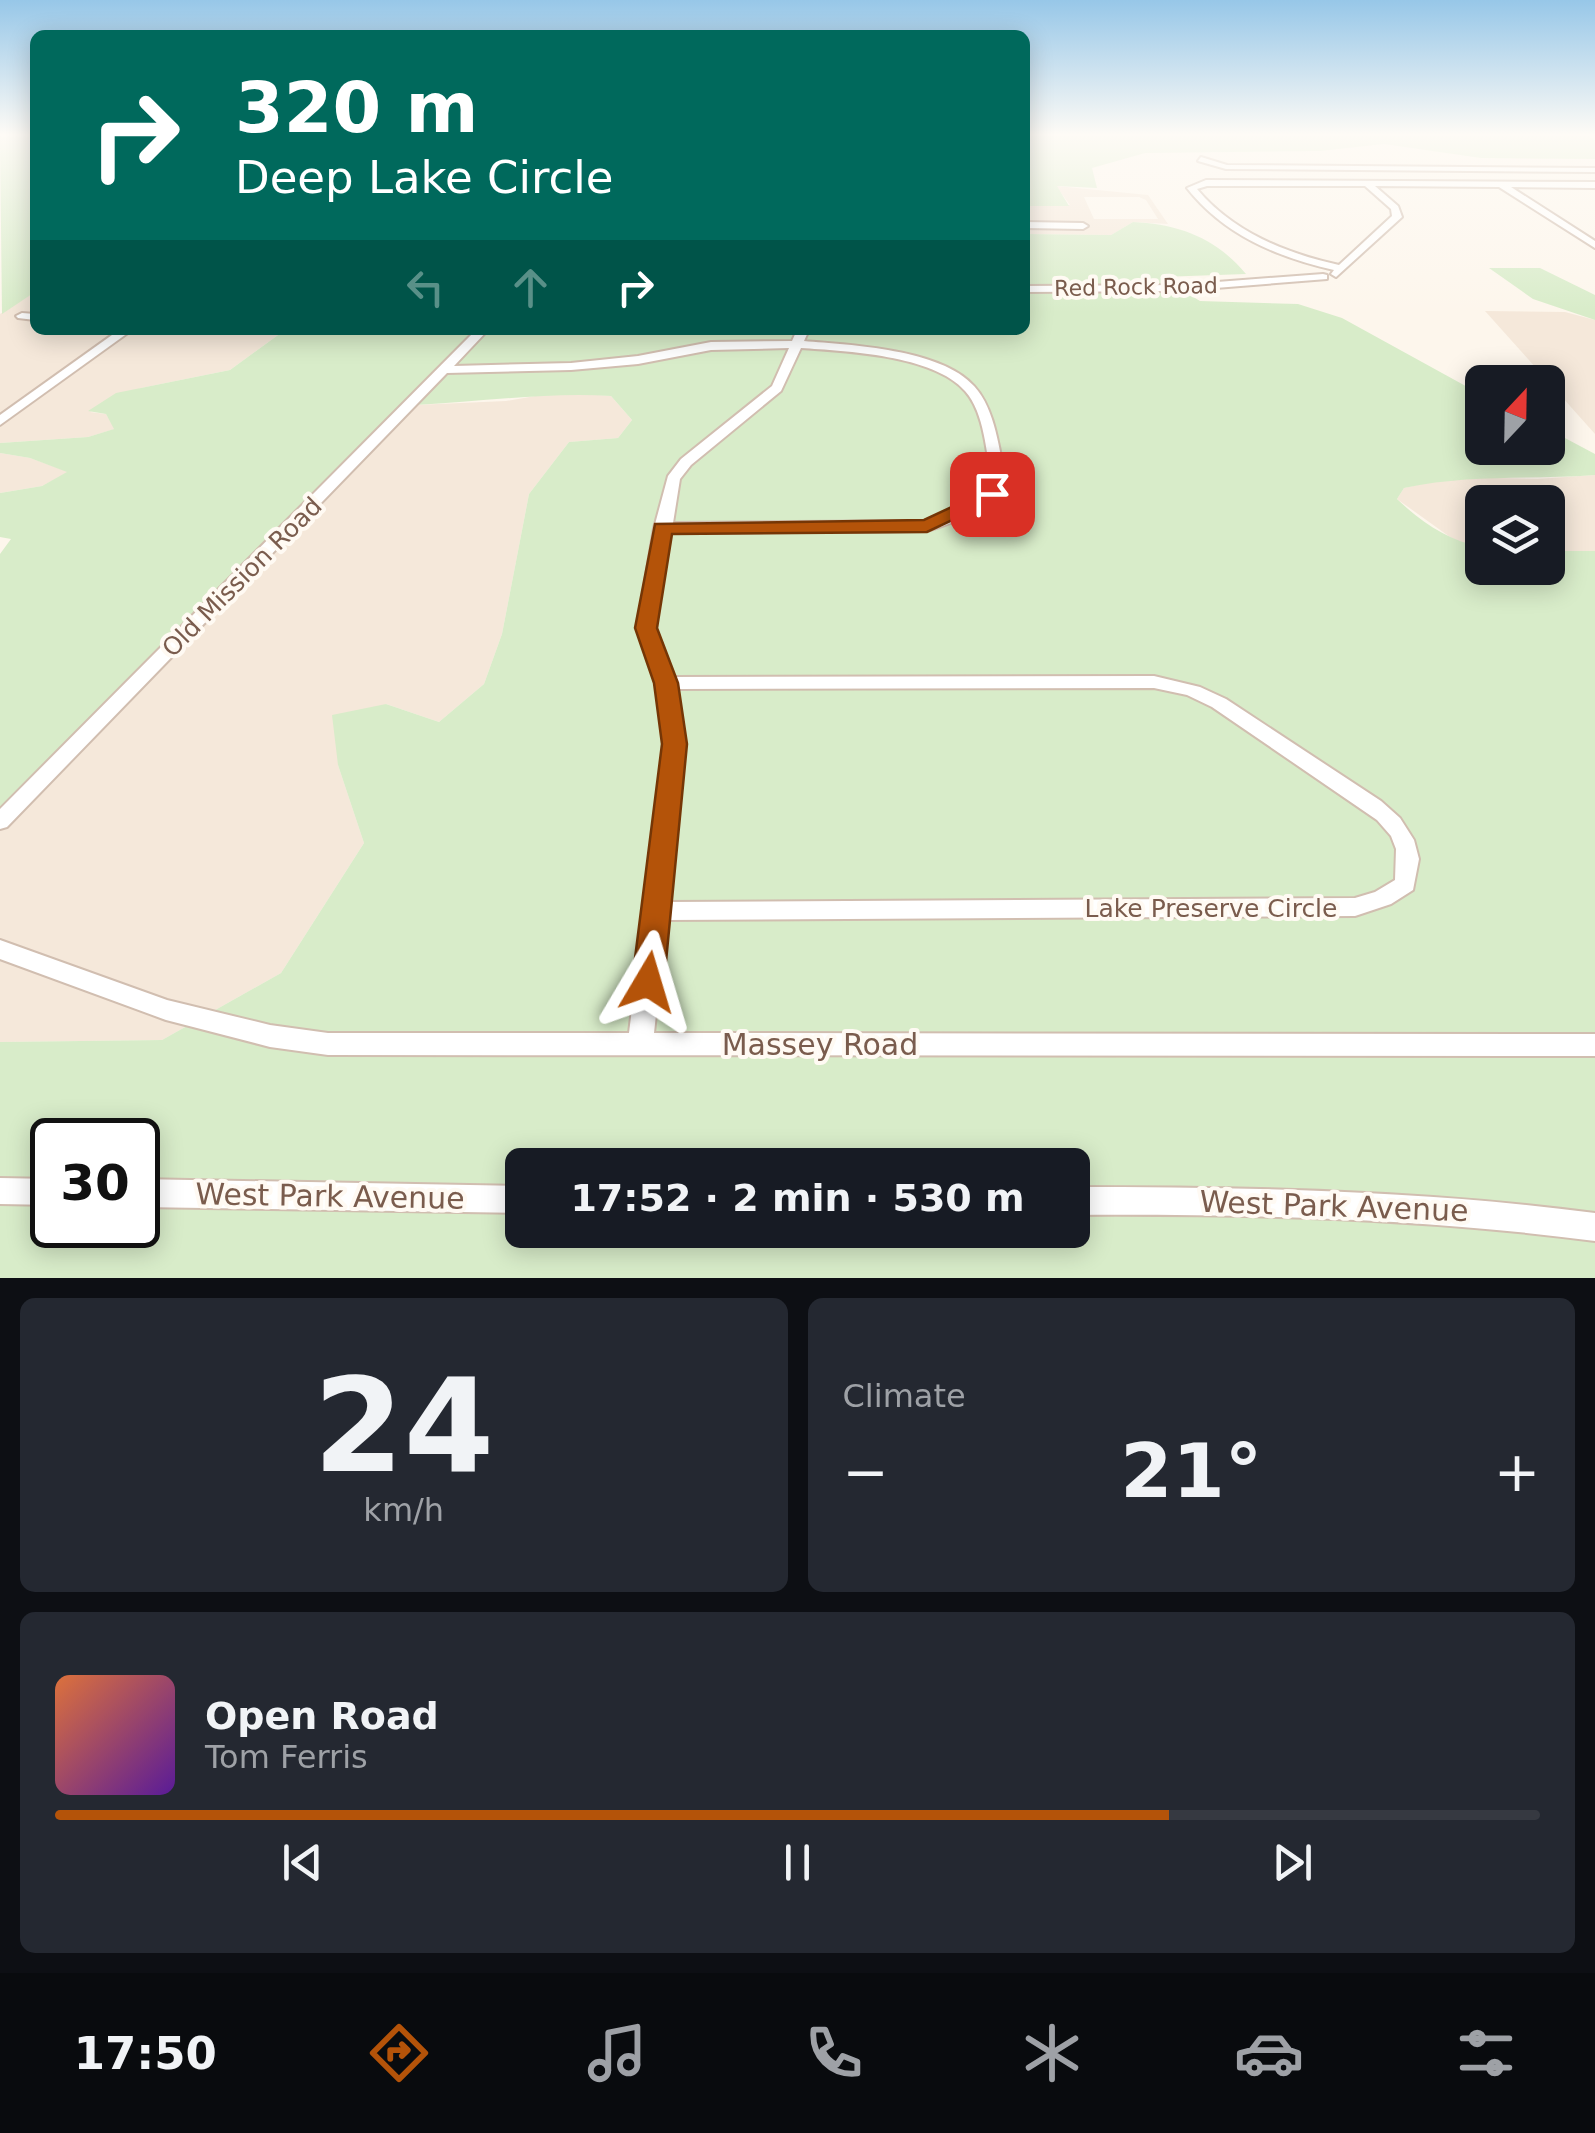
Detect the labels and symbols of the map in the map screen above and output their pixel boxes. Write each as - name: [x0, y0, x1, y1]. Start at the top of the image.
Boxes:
- street label: Red Rock Road: [1054, 273, 1218, 301]
- north arrow: [1465, 365, 1565, 465]
- pin: [950, 452, 1035, 537]
- street label: Old Mission Road: [156, 491, 328, 663]
- street label: Lake Preserve Circle: [1085, 894, 1337, 923]
- position arrow: [596, 930, 700, 1034]
- street label: Massey Road: [722, 1027, 918, 1062]
- speed limit sign: 30: [30, 1118, 160, 1248]
- street label: West Park Avenue: [195, 1176, 465, 1216]
- street label: West Park Avenue: [1199, 1184, 1469, 1228]

